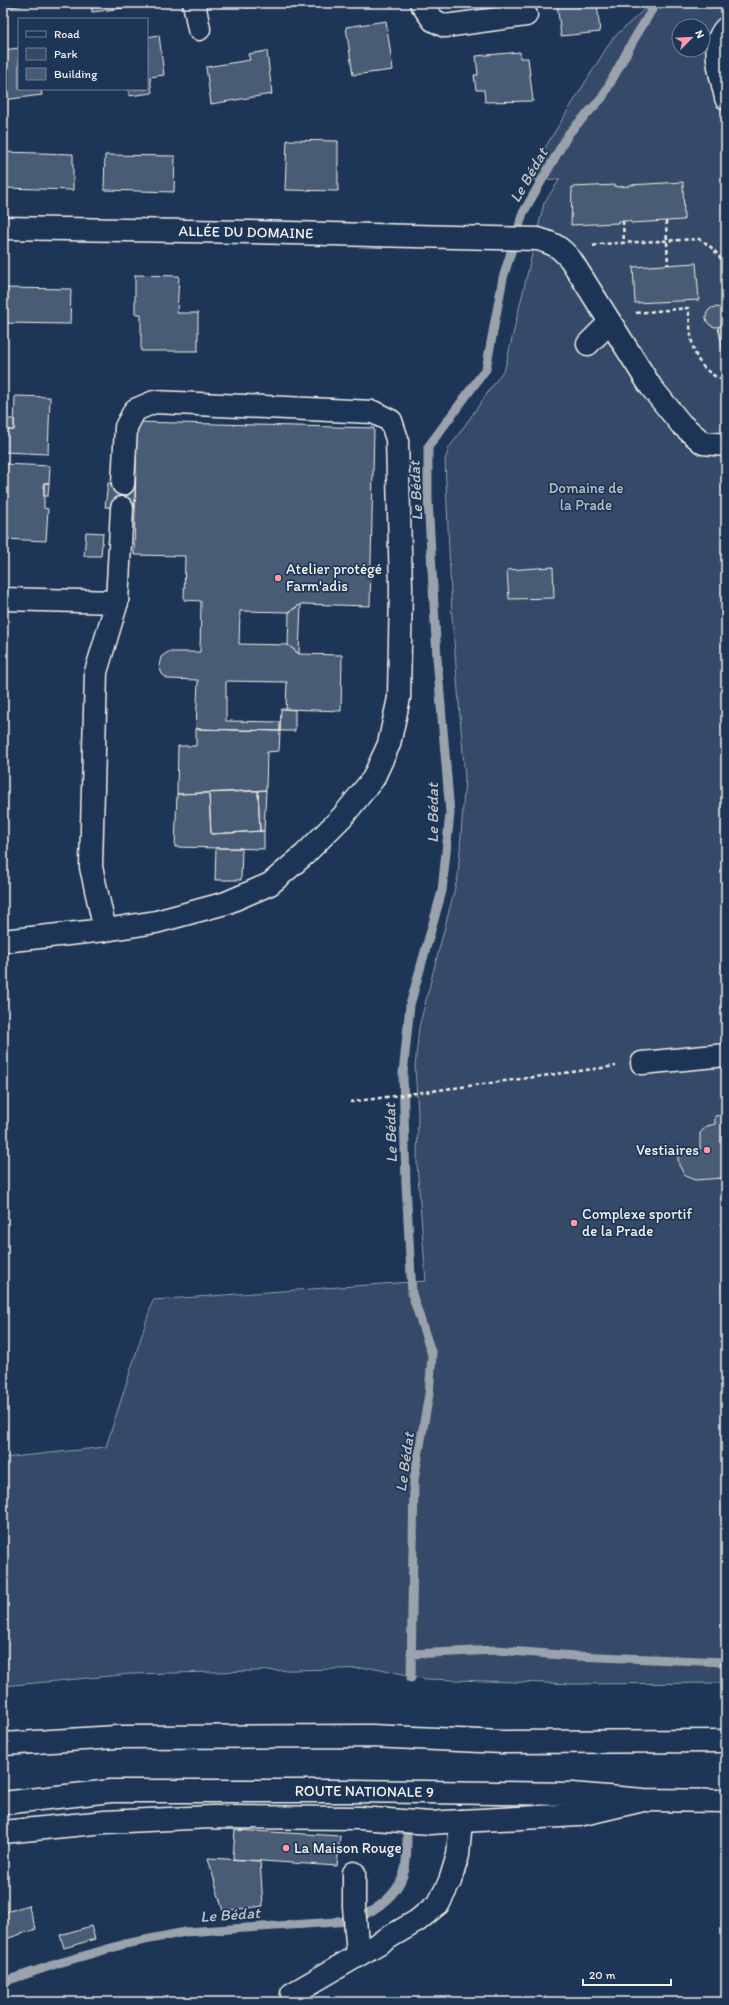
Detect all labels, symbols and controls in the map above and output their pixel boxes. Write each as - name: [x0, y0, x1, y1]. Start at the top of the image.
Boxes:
- legend: [18, 18, 148, 90]
- north arrow: [671, 18, 711, 58]
- text: Road: [54, 27, 80, 41]
- text: N: [692, 28, 707, 40]
- text: Park: [54, 47, 78, 61]
- text: Building: [54, 67, 98, 81]
- water label: Le Bédat: [505, 143, 553, 206]
- street label: ALLÉE DU DOMAINE: [178, 222, 314, 243]
- water label: Le Bédat: [404, 459, 427, 521]
- park label: Domaine de la Prade: [548, 479, 624, 514]
- place label: Atelier protégé Farm'adis: [286, 560, 382, 595]
- marker: Atelier protégé Farm'adis: [273, 573, 283, 583]
- water label: Le Bédat: [423, 781, 442, 843]
- water label: Le Bédat: [380, 1101, 401, 1163]
- place label: Vestiaires: [636, 1141, 699, 1159]
- marker: Vestiaires: [702, 1145, 712, 1155]
- place label: Complexe sportif de la Prade: [582, 1205, 692, 1240]
- marker: Complexe sportif de la Prade: [569, 1218, 579, 1228]
- water label: Le Bédat: [391, 1429, 418, 1493]
- street label: ROUTE NATIONALE 9: [295, 1782, 434, 1801]
- place label: La Maison Rouge: [294, 1839, 402, 1857]
- marker: La Maison Rouge: [281, 1843, 291, 1853]
- water label: Le Bédat: [200, 1903, 263, 1926]
- scale bar: [583, 1961, 671, 1987]
- text: 20 m: [589, 1968, 616, 1982]

